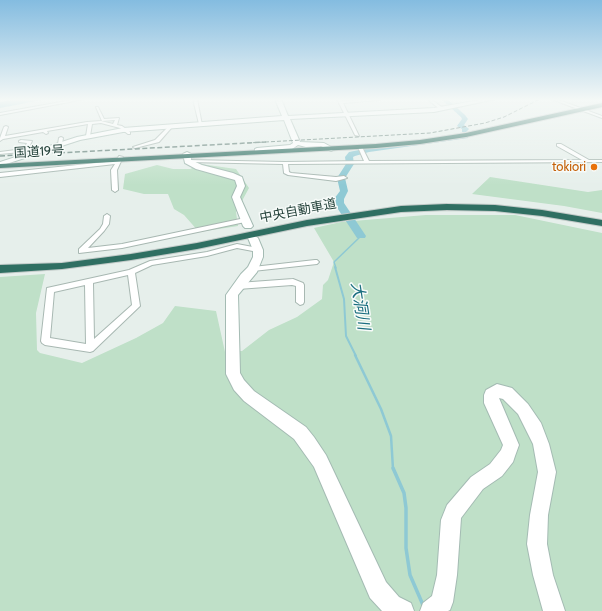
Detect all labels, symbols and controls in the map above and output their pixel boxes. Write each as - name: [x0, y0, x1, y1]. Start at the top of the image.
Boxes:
- street label: 国道19号: [13, 143, 65, 161]
- place label: tokiori: [552, 159, 586, 175]
- marker: tokiori: [589, 162, 599, 172]
- street label: 中央自動車道: [258, 196, 338, 226]
- water label: 大洞川: [347, 281, 373, 331]

